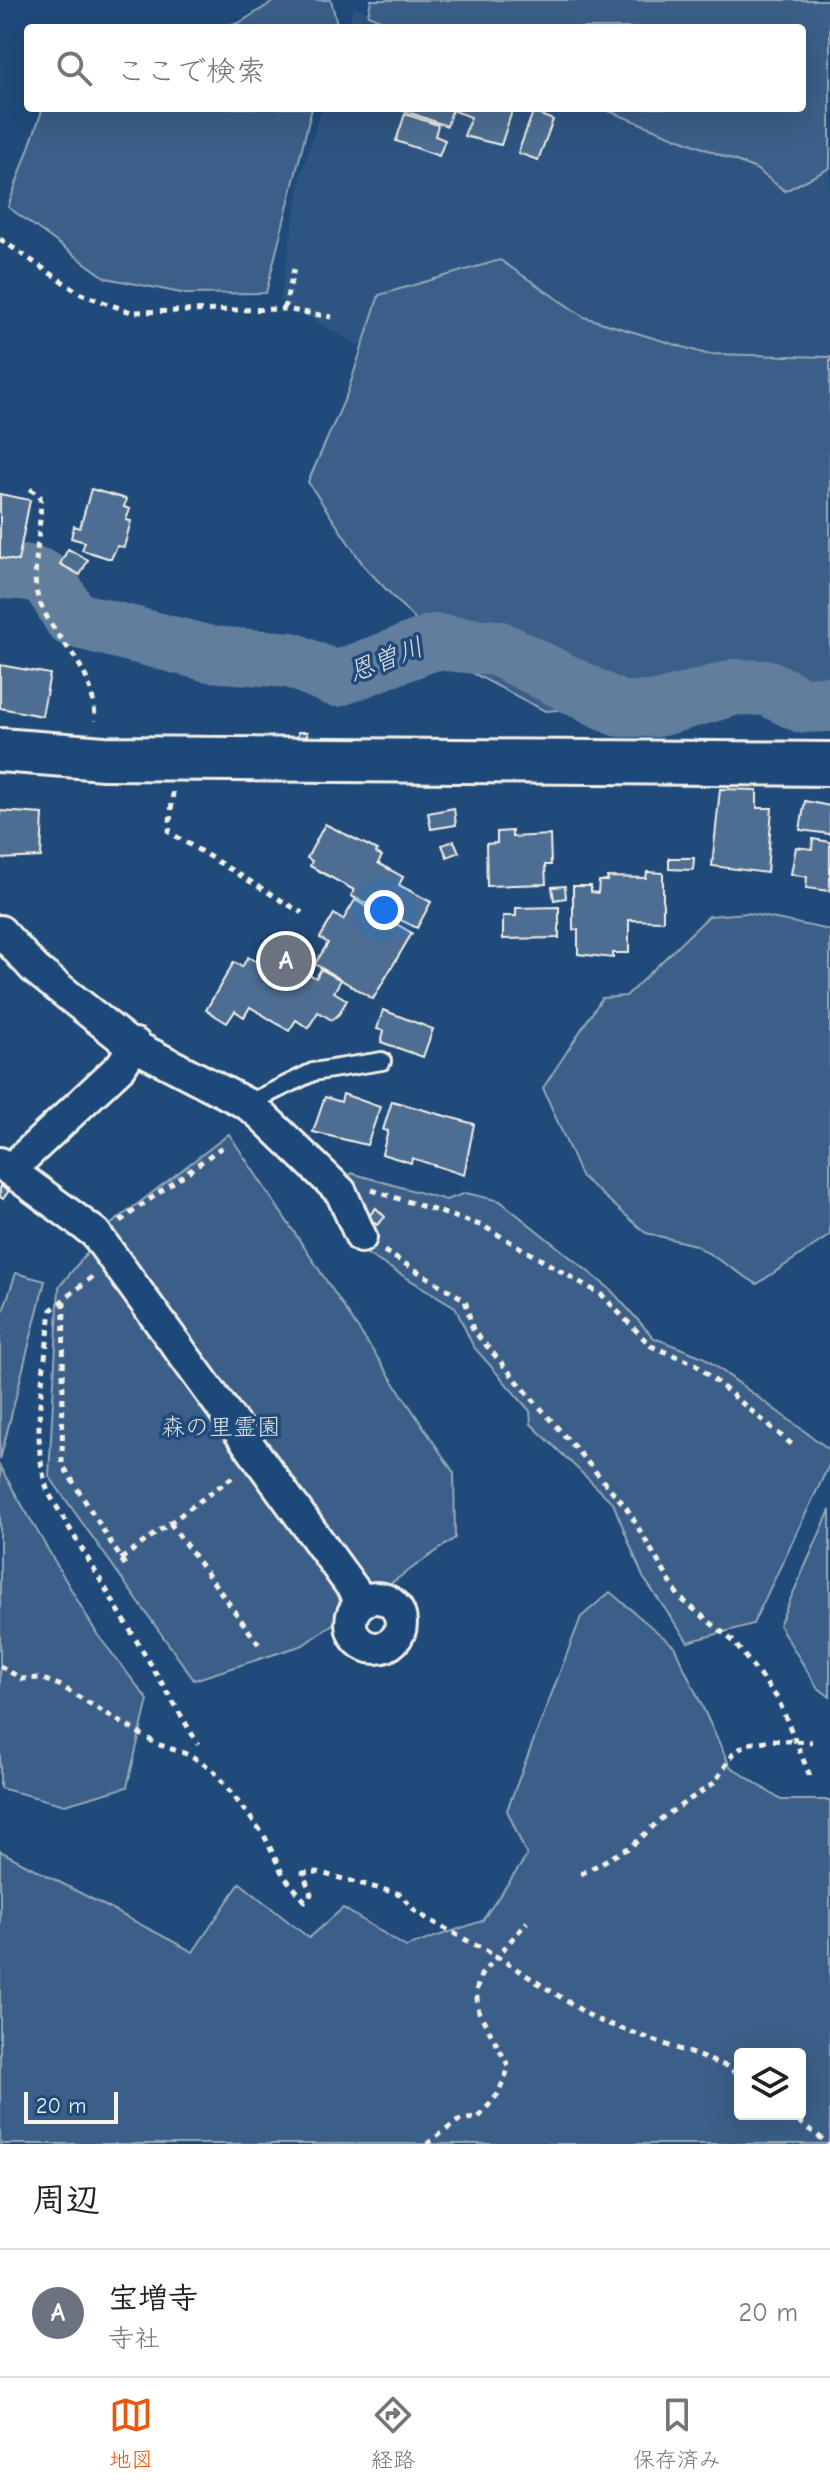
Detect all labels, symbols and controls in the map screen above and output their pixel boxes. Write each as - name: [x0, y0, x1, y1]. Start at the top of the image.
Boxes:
- search box: [24, 24, 806, 112]
- icon: search: [52, 46, 96, 90]
- text: ここで検索: [116, 54, 266, 89]
- water label: 恩曽川: [344, 632, 428, 688]
- your location: [364, 890, 404, 930]
- pin: A: [260, 931, 312, 991]
- park label: 森の里霊園: [161, 1413, 281, 1441]
- map controls: [734, 2048, 806, 2120]
- button: layers: [734, 2048, 806, 2120]
- scale bar: [24, 2088, 118, 2124]
- text: 20 m: [36, 2093, 86, 2119]
- text: 周辺: [32, 2180, 100, 2220]
- text: 宝増寺: [108, 2281, 198, 2316]
- text: A: [51, 2298, 65, 2328]
- text: 20 m: [738, 2298, 798, 2328]
- text: 寺社: [108, 2324, 160, 2354]
- tab: 地図: [109, 2393, 153, 2473]
- tab: 経路: [371, 2393, 415, 2473]
- tab: 保存済み: [633, 2393, 721, 2473]

